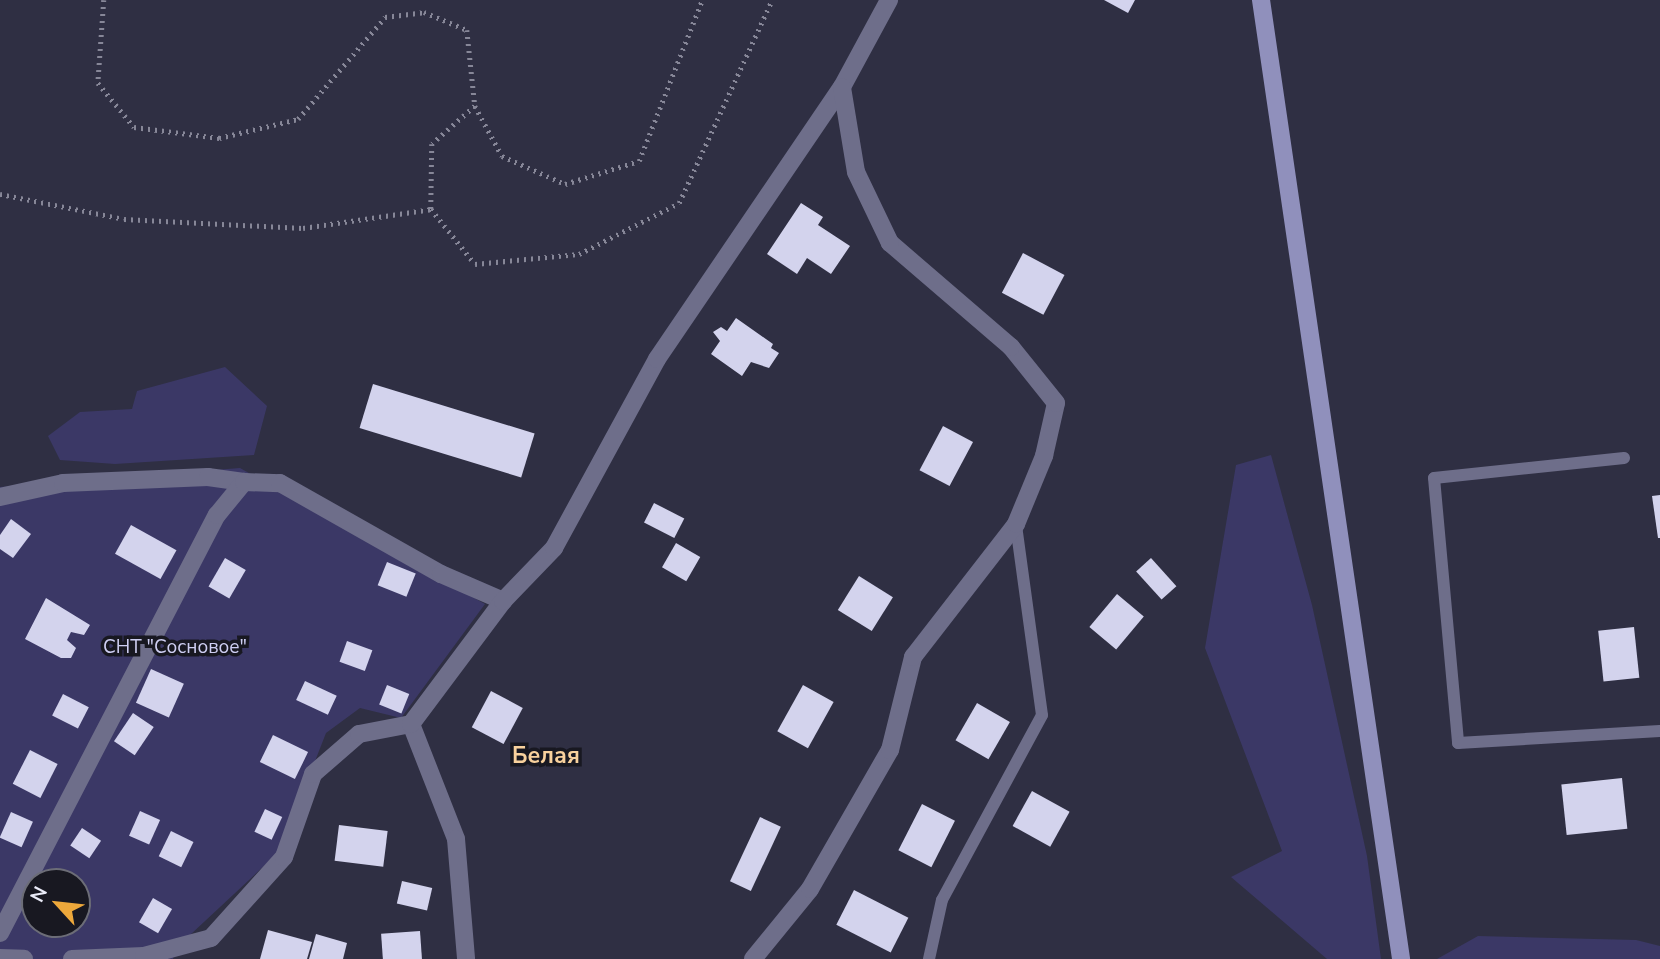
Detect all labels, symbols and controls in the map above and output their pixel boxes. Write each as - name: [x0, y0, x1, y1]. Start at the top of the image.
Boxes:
- park label: СНТ "Сосновое": [103, 637, 247, 659]
- district label: Белая: [512, 742, 580, 770]
- north arrow: [21, 868, 91, 938]
- text: N: [24, 882, 54, 907]

